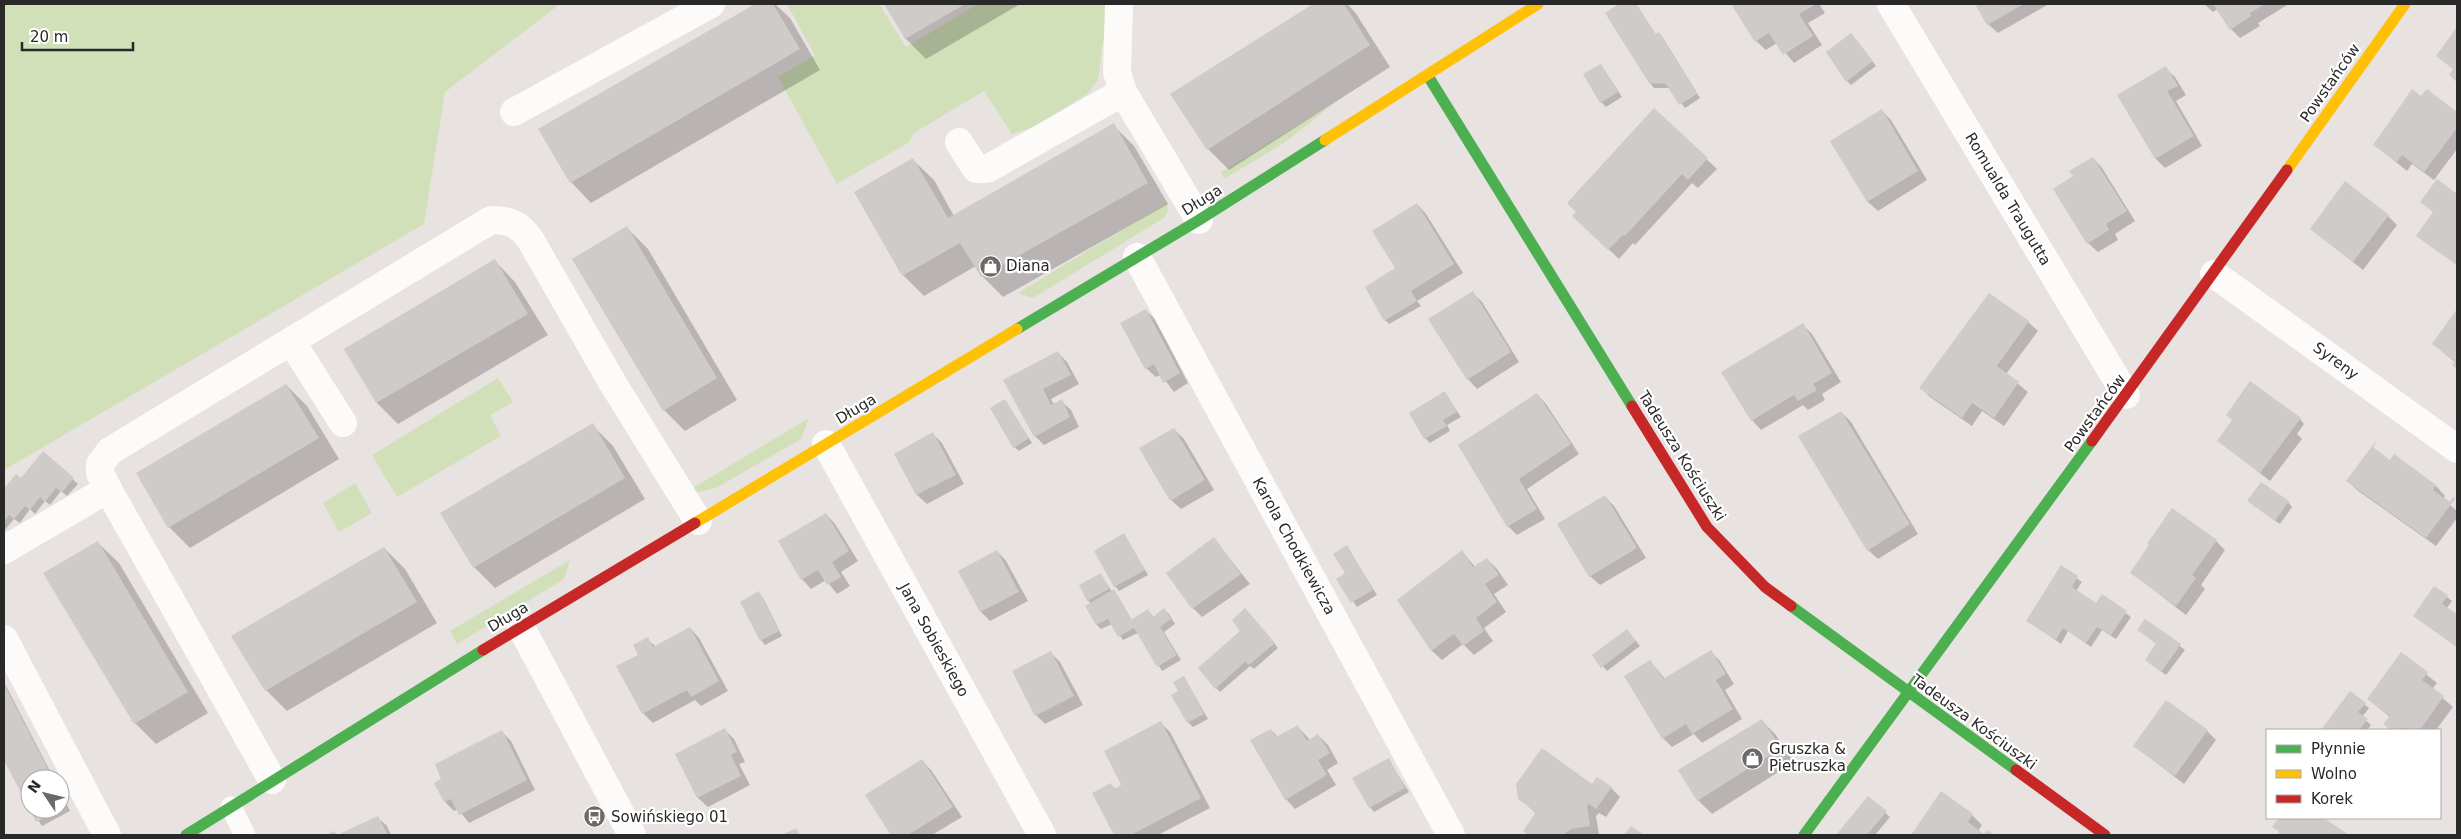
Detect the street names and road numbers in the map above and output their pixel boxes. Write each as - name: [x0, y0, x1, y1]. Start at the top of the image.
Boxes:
- street label: Powstańców: [2296, 40, 2364, 126]
- street label: Romualda Traugutta: [1961, 129, 2055, 269]
- street label: Długa: [1179, 181, 1225, 219]
- street label: Syreny: [2310, 338, 2362, 384]
- street label: Powstańców: [2061, 370, 2129, 456]
- street label: Tadeusza Kościuszki: [1634, 387, 1729, 525]
- street label: Długa: [832, 390, 880, 428]
- street label: Karola Chodkiewicza: [1249, 474, 1339, 618]
- street label: Jana Sobieskiego: [895, 579, 973, 700]
- street label: Długa: [484, 598, 532, 636]
- street label: Tadeusza Kościuszki: [1907, 670, 2040, 773]

